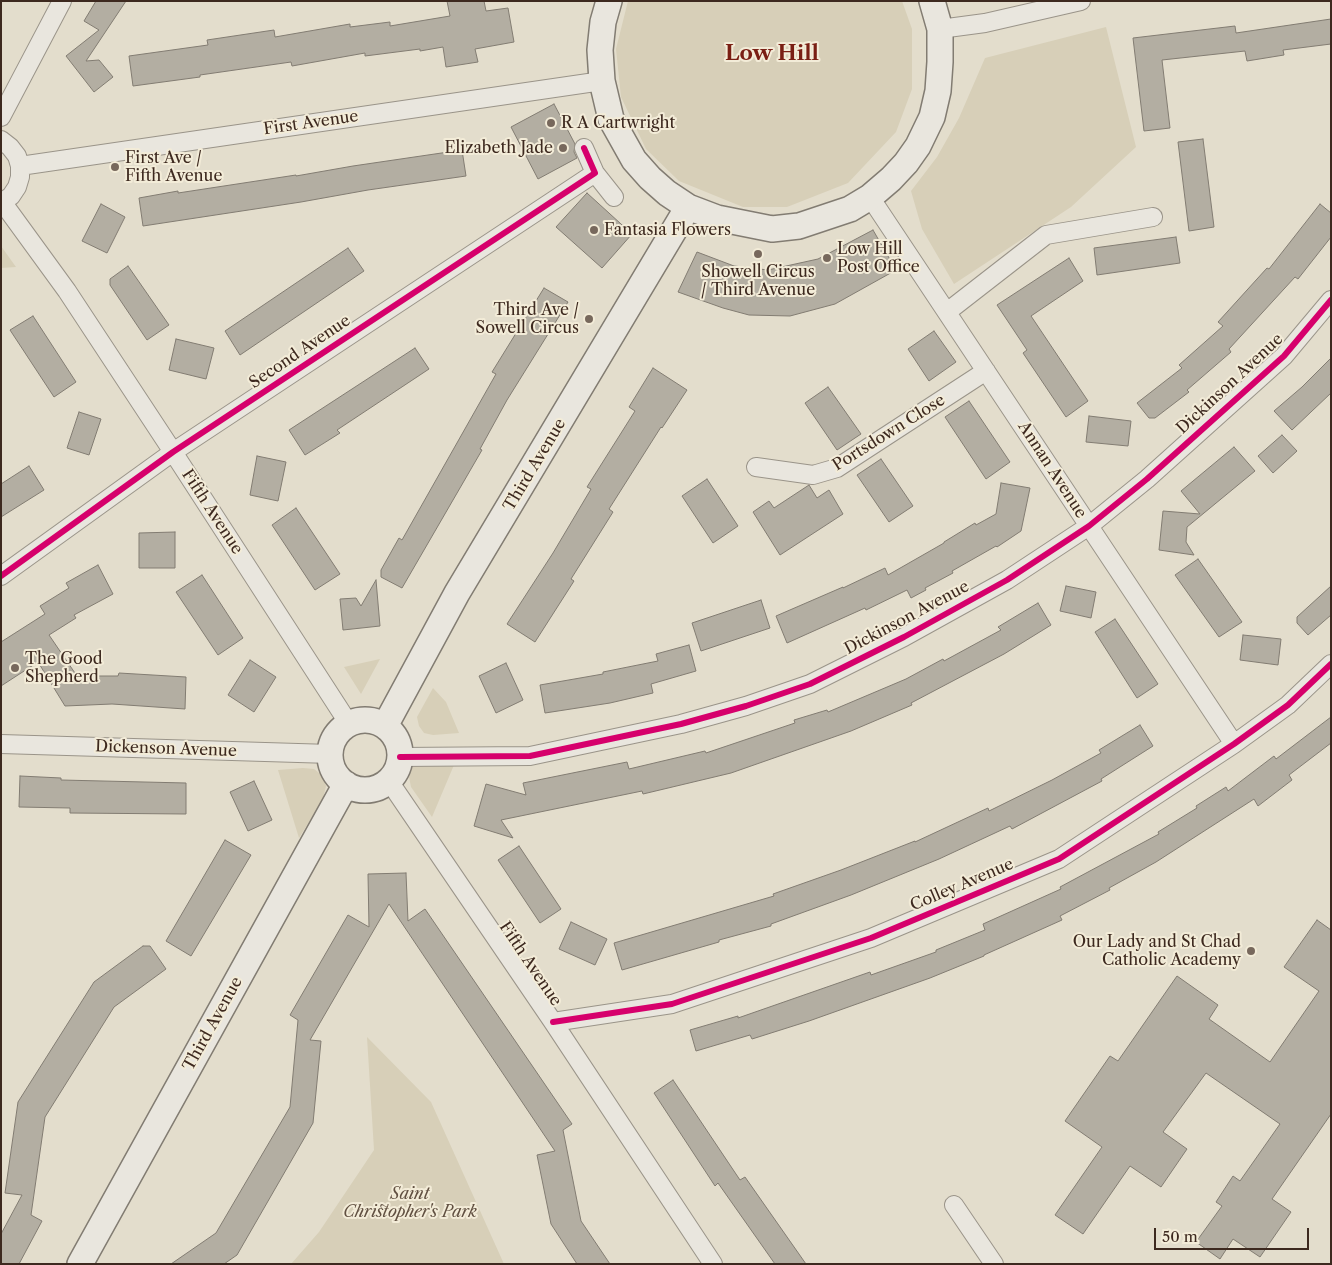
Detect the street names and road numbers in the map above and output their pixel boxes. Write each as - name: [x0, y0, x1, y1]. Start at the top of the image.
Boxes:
- street label: First Avenue: [262, 107, 360, 139]
- street label: Second Avenue: [246, 311, 354, 393]
- street label: Dickinson Avenue: [1173, 330, 1287, 438]
- street label: Portsdown Close: [829, 391, 949, 475]
- street label: Third Avenue: [500, 415, 570, 515]
- street label: Annan Avenue: [1014, 418, 1090, 522]
- street label: Fifth Avenue: [177, 466, 247, 558]
- street label: Dickinson Avenue: [841, 577, 973, 659]
- street label: Dickenson Avenue: [95, 737, 237, 761]
- street label: Colley Avenue: [907, 855, 1017, 915]
- street label: Fifth Avenue: [495, 918, 565, 1010]
- street label: Third Avenue: [179, 974, 247, 1074]

